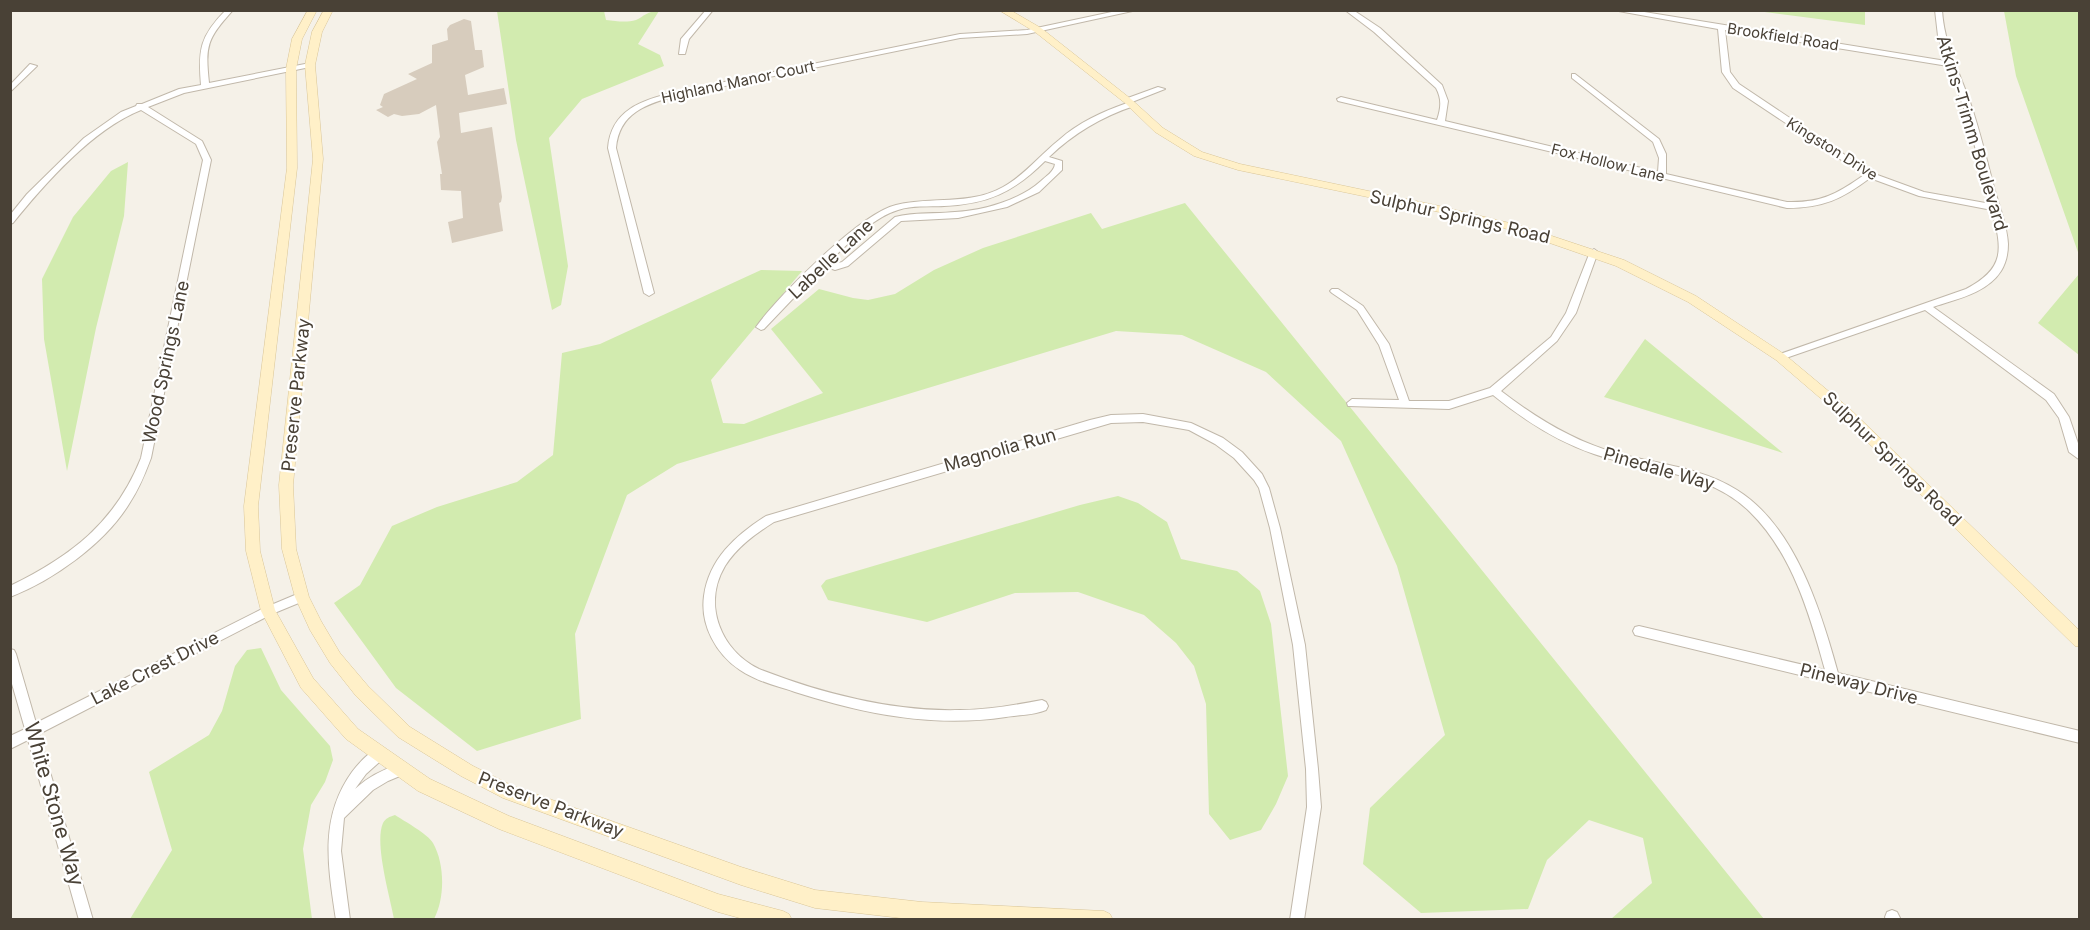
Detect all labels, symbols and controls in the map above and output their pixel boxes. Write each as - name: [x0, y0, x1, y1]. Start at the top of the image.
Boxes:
- street label: Brookfield Road: [1726, 18, 1840, 55]
- street label: Atkins-Trimm Boulevard: [1933, 33, 2012, 233]
- street label: Highland Manor Court: [659, 56, 816, 107]
- street label: Kingston Drive: [1783, 113, 1881, 184]
- street label: Fox Hollow Lane: [1549, 139, 1667, 186]
- street label: Sulphur Springs Road: [1368, 186, 1552, 247]
- street label: Labelle Lane: [784, 214, 877, 303]
- street label: Wood Springs Lane: [138, 278, 193, 445]
- street label: Preserve Parkway: [277, 317, 314, 473]
- street label: Sulphur Springs Road: [1819, 387, 1966, 530]
- street label: Magnolia Run: [941, 423, 1058, 476]
- street label: Pinedale Way: [1601, 443, 1717, 494]
- street label: Lake Crest Drive: [87, 626, 222, 709]
- street label: Pineway Drive: [1798, 659, 1920, 708]
- street label: White Stone Way: [19, 719, 90, 889]
- street label: Preserve Parkway: [475, 767, 627, 842]

